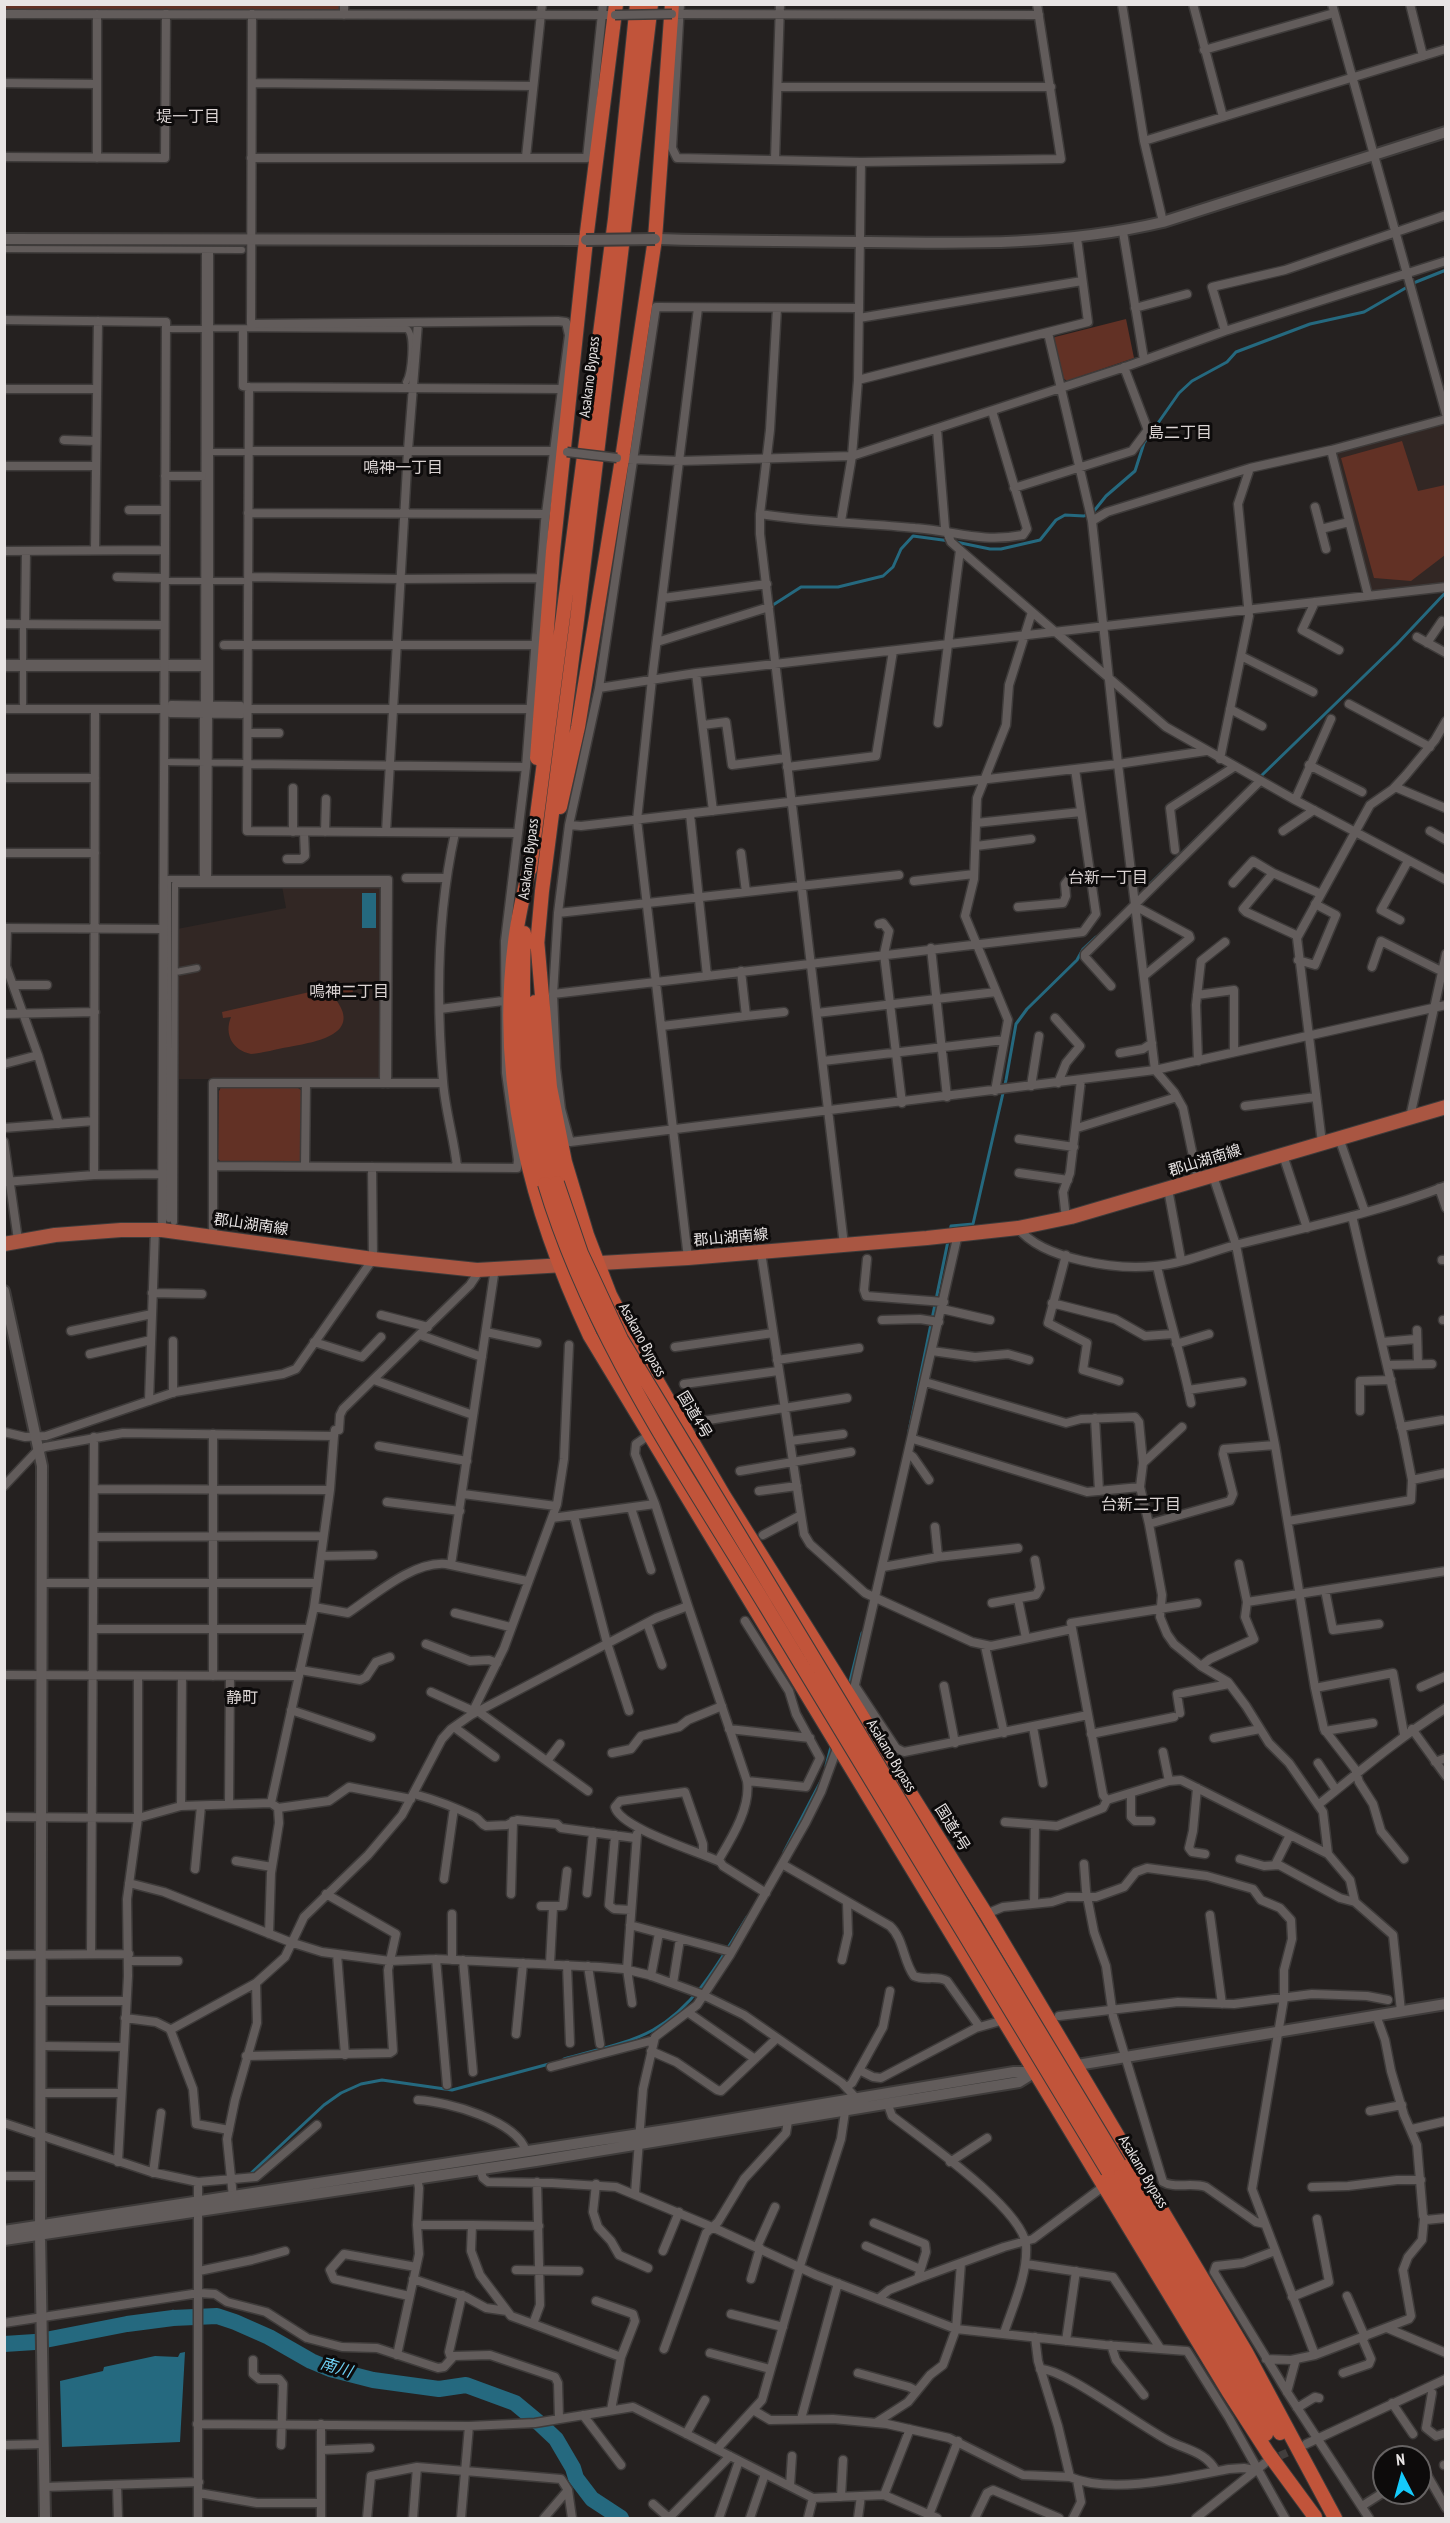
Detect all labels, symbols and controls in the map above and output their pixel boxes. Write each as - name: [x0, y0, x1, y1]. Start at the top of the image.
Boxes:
- district label: 堤一丁目: [156, 107, 220, 127]
- street label: Asakano Bypass: [576, 335, 604, 419]
- district label: 島二丁目: [1148, 423, 1212, 443]
- district label: 鳴神一丁目: [363, 458, 443, 478]
- street label: Asakano Bypass: [515, 817, 543, 901]
- district label: 台新一丁目: [1068, 868, 1148, 888]
- district label: 鳴神二丁目: [309, 982, 389, 1002]
- street label: 郡山湖南線: [1167, 1141, 1243, 1181]
- street label: 郡山湖南線: [213, 1211, 289, 1239]
- street label: 郡山湖南線: [693, 1226, 769, 1250]
- street label: Asakano Bypass: [614, 1300, 670, 1380]
- street label: 国道4号: [673, 1388, 715, 1442]
- district label: 台新二丁目: [1101, 1495, 1181, 1515]
- district label: 静町: [226, 1688, 258, 1708]
- street label: Asakano Bypass: [862, 1716, 920, 1796]
- street label: 国道4号: [931, 1801, 973, 1855]
- street label: Asakano Bypass: [1114, 2132, 1172, 2212]
- water label: 南川: [318, 2354, 354, 2382]
- north arrow: [1372, 2445, 1432, 2505]
- text: N: [1395, 2449, 1406, 2469]

